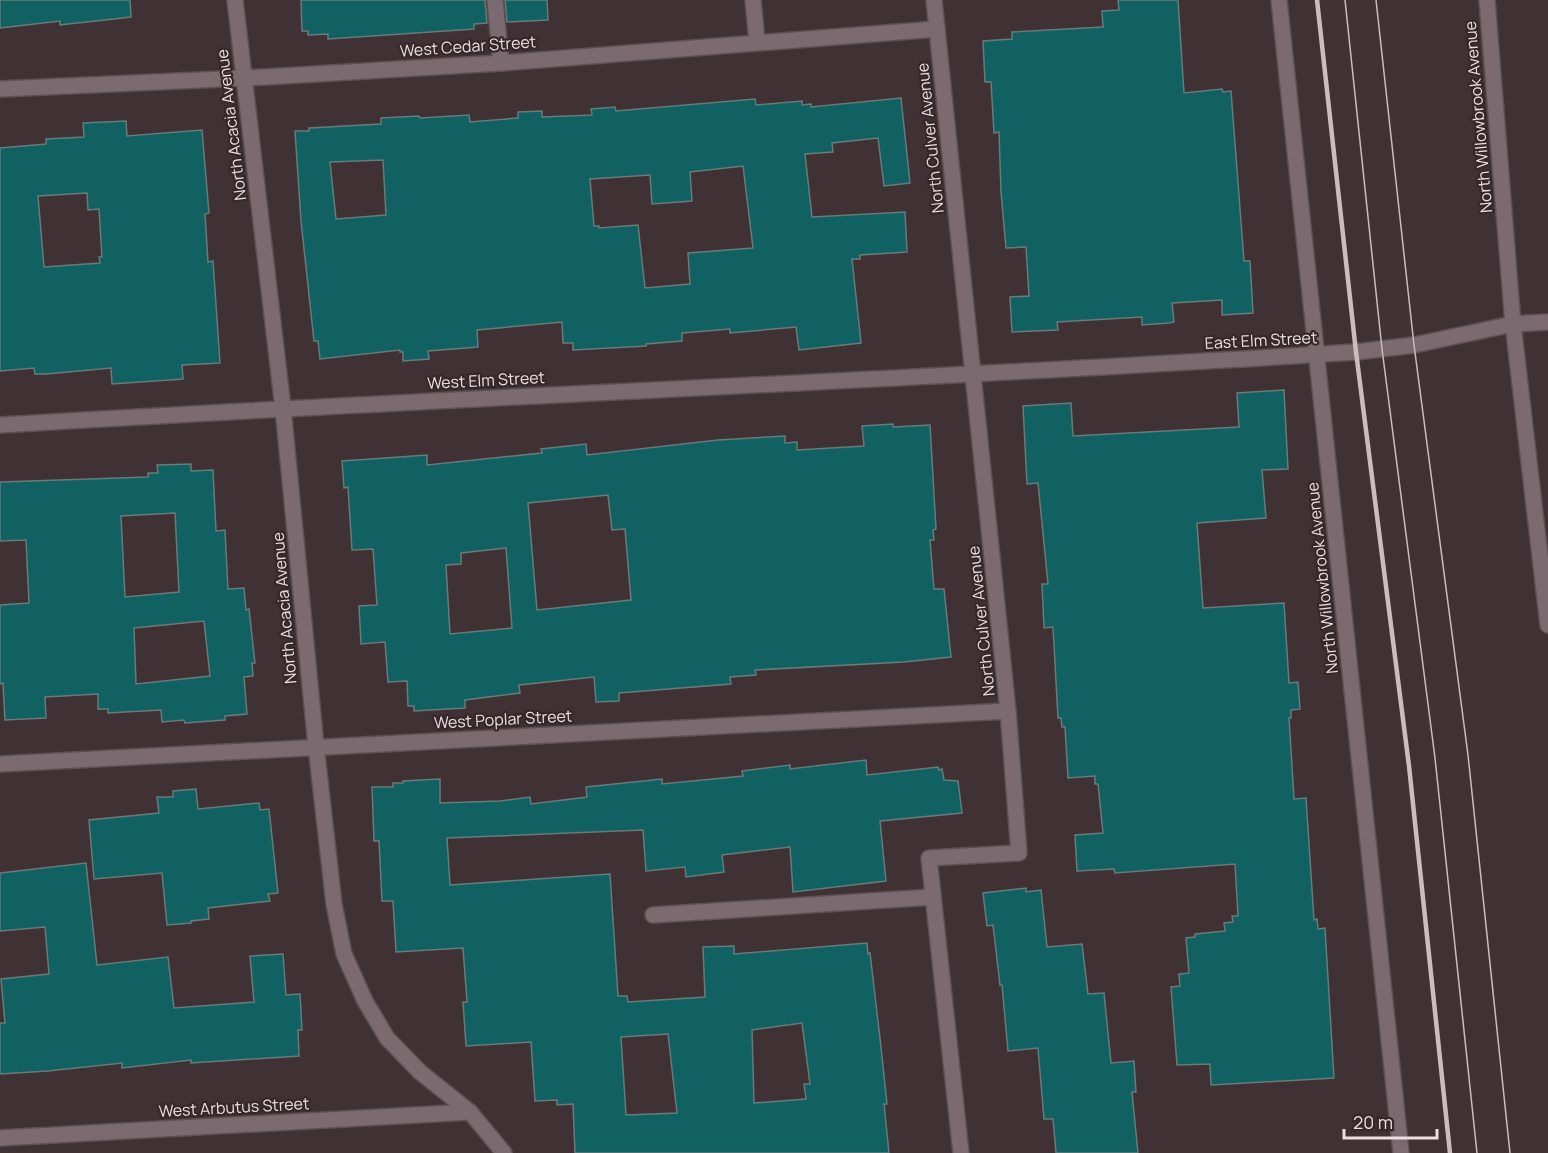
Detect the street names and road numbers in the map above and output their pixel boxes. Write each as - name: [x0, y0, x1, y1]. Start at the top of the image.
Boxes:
- street label: North Willowbrook Avenue: [1459, 20, 1497, 214]
- street label: West Cedar Street: [399, 30, 537, 62]
- street label: North Acacia Avenue: [211, 48, 251, 202]
- street label: North Culver Avenue: [911, 62, 949, 214]
- street label: East Elm Street: [1204, 326, 1318, 354]
- street label: West Elm Street: [427, 366, 545, 394]
- street label: North Willowbrook Avenue: [1301, 481, 1343, 675]
- street label: North Acacia Avenue: [266, 531, 302, 685]
- street label: North Culver Avenue: [962, 545, 1000, 697]
- street label: West Poplar Street: [433, 704, 573, 734]
- street label: West Arbutus Street: [158, 1092, 310, 1122]

